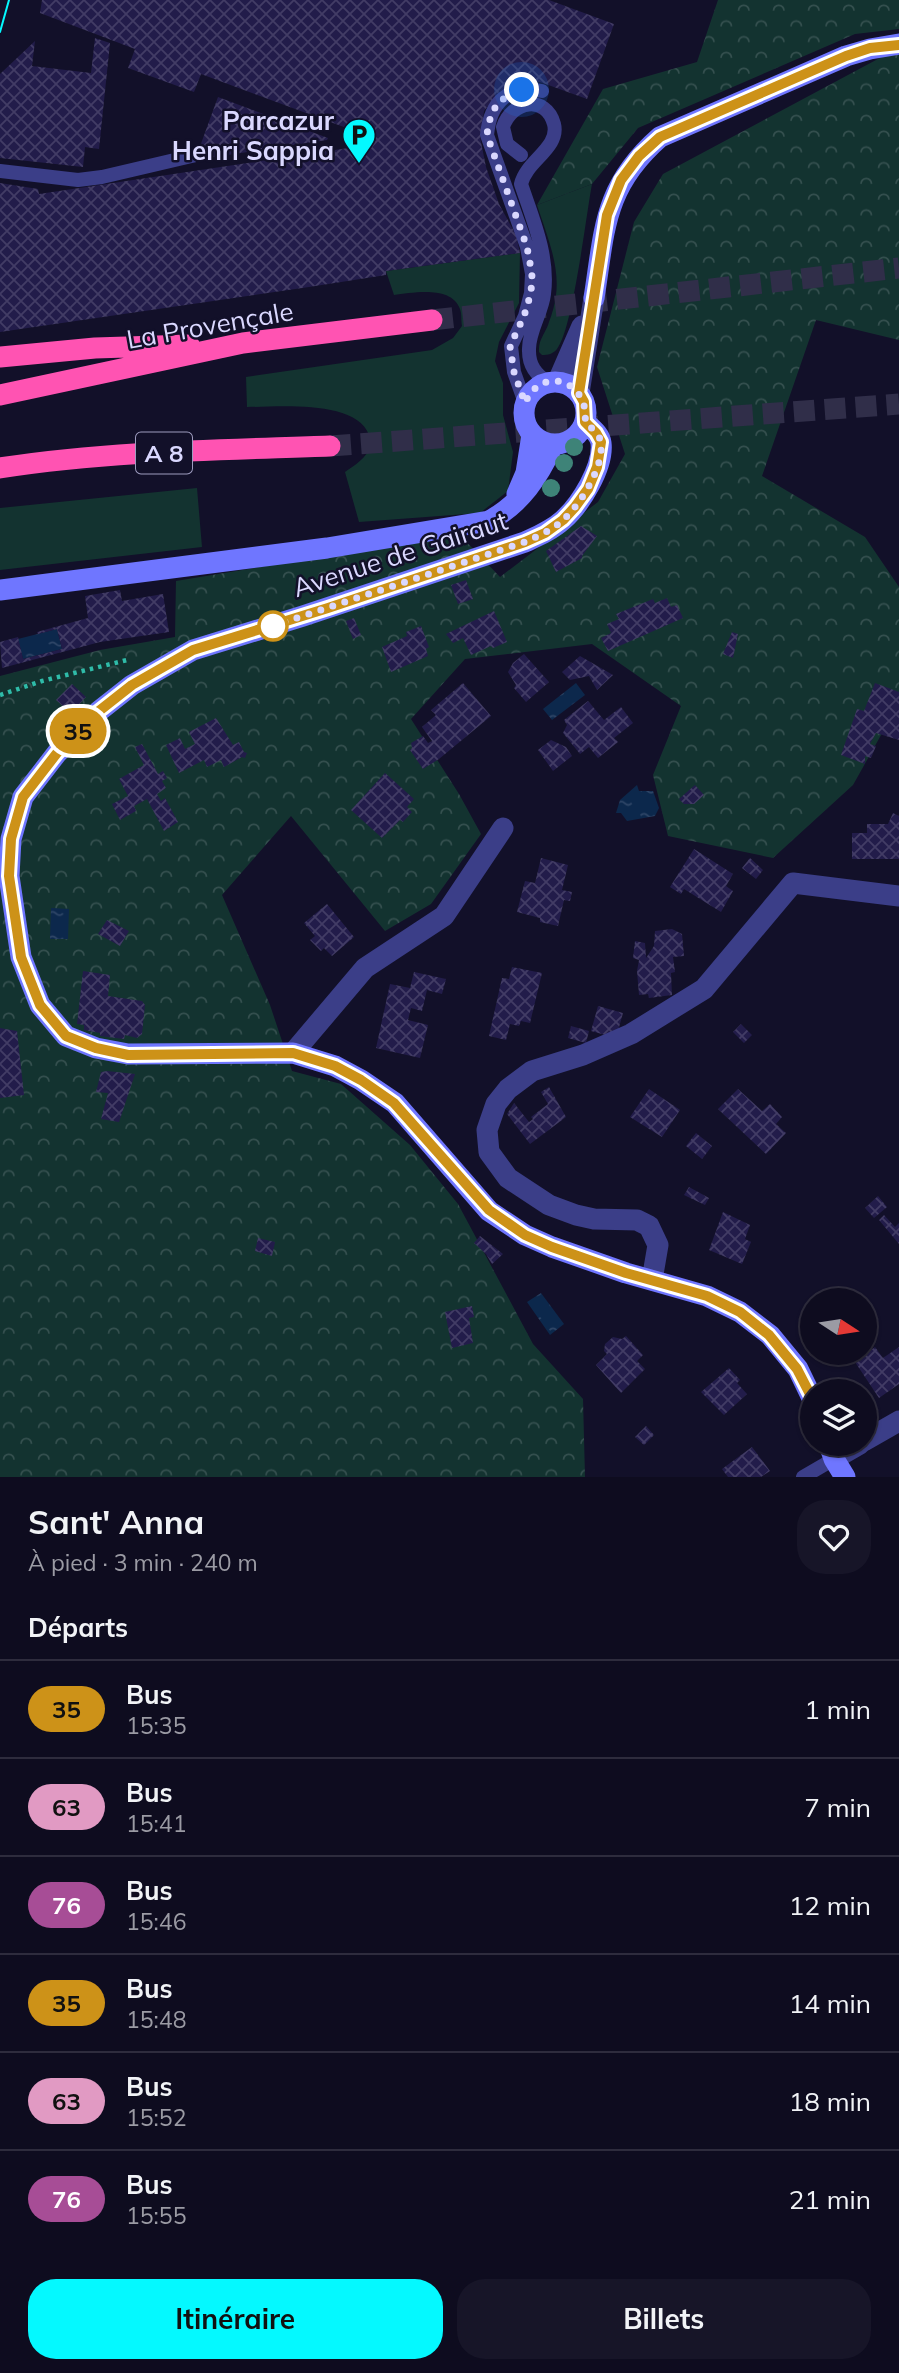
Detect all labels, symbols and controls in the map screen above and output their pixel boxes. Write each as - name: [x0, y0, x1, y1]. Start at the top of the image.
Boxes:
- your location: [504, 72, 539, 107]
- place label: Parcazur Henri Sappia: [172, 104, 335, 167]
- parking icon: Parcazur Henri Sappia: [340, 116, 378, 165]
- street label: La Provençale: [124, 294, 296, 356]
- road number: A 8: [136, 432, 192, 474]
- street label: Avenue de Gairaut: [289, 504, 511, 604]
- unlabelled marker: [258, 611, 288, 641]
- line badge: 35: [46, 708, 110, 754]
- text: 35: [64, 716, 92, 746]
- north arrow: [800, 1288, 877, 1365]
- map controls: [800, 1288, 877, 1456]
- button: layers: [800, 1379, 877, 1456]
- button: heart: [797, 1500, 871, 1574]
- text: Sant' Anna: [28, 1501, 204, 1542]
- text: À pied · 3 min · 240 m: [28, 1548, 258, 1577]
- text: Départs: [28, 1611, 128, 1644]
- text: Bus: [126, 1678, 172, 1711]
- text: 1 min: [804, 1693, 871, 1726]
- text: 35: [52, 1694, 81, 1724]
- text: 15:35: [126, 1711, 186, 1740]
- text: Bus: [126, 1776, 172, 1809]
- text: 7 min: [804, 1791, 871, 1824]
- text: 63: [52, 1792, 81, 1822]
- text: 15:41: [126, 1809, 186, 1838]
- text: Bus: [126, 1874, 172, 1907]
- text: 12 min: [789, 1889, 871, 1922]
- text: 76: [52, 1890, 81, 1920]
- text: 15:46: [126, 1907, 186, 1936]
- text: Bus: [126, 1972, 172, 2005]
- text: 14 min: [789, 1987, 871, 2020]
- text: 35: [52, 1988, 81, 2018]
- text: 15:48: [126, 2005, 186, 2034]
- text: Bus: [126, 2070, 172, 2103]
- text: 18 min: [789, 2085, 871, 2118]
- text: 63: [52, 2086, 81, 2116]
- text: 15:52: [126, 2103, 186, 2132]
- text: Bus: [126, 2168, 172, 2201]
- text: 21 min: [789, 2183, 871, 2216]
- text: 76: [52, 2184, 81, 2214]
- text: 15:55: [126, 2201, 186, 2230]
- button: Itinéraire: [28, 2279, 443, 2359]
- button: Billets: [457, 2279, 871, 2359]

